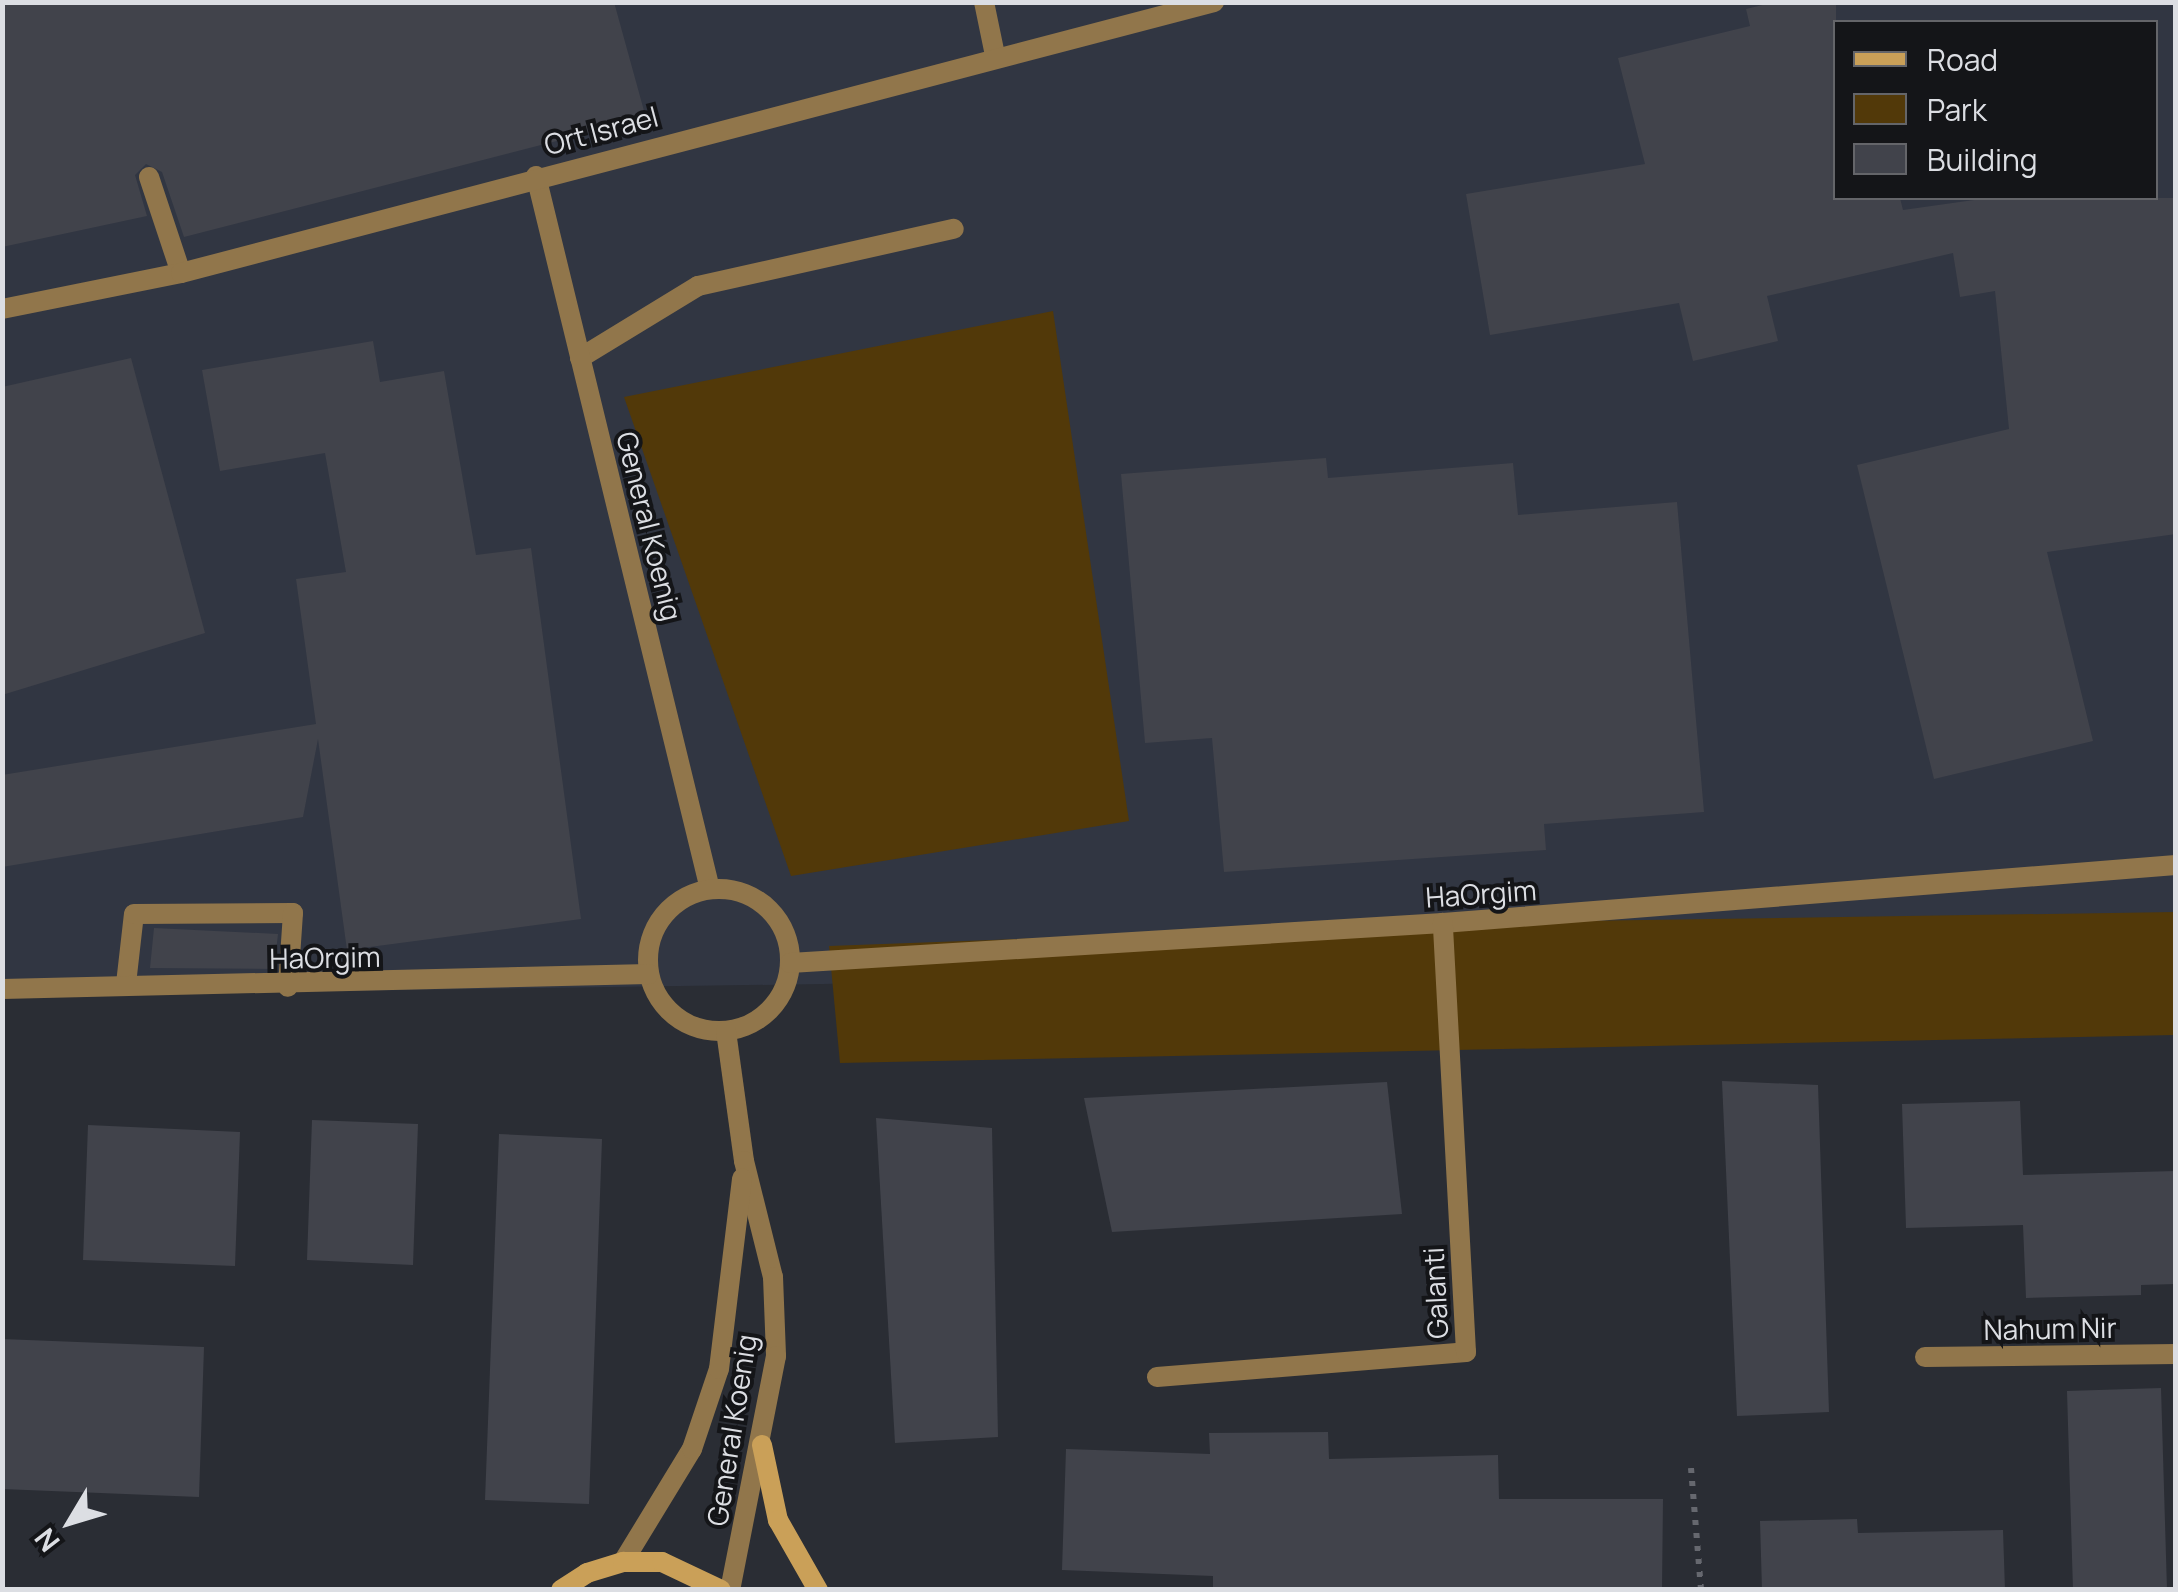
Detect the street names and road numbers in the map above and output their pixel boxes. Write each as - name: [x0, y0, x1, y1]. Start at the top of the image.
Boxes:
- street label: Ort Israel: [540, 99, 662, 161]
- street label: General Koenig: [610, 428, 690, 624]
- street label: HaOrgim: [1424, 872, 1538, 914]
- street label: HaOrgim: [269, 939, 381, 975]
- street label: Galanti: [1416, 1246, 1454, 1340]
- street label: Nahum Nir: [1983, 1310, 2117, 1346]
- street label: General Koenig: [699, 1332, 763, 1528]

